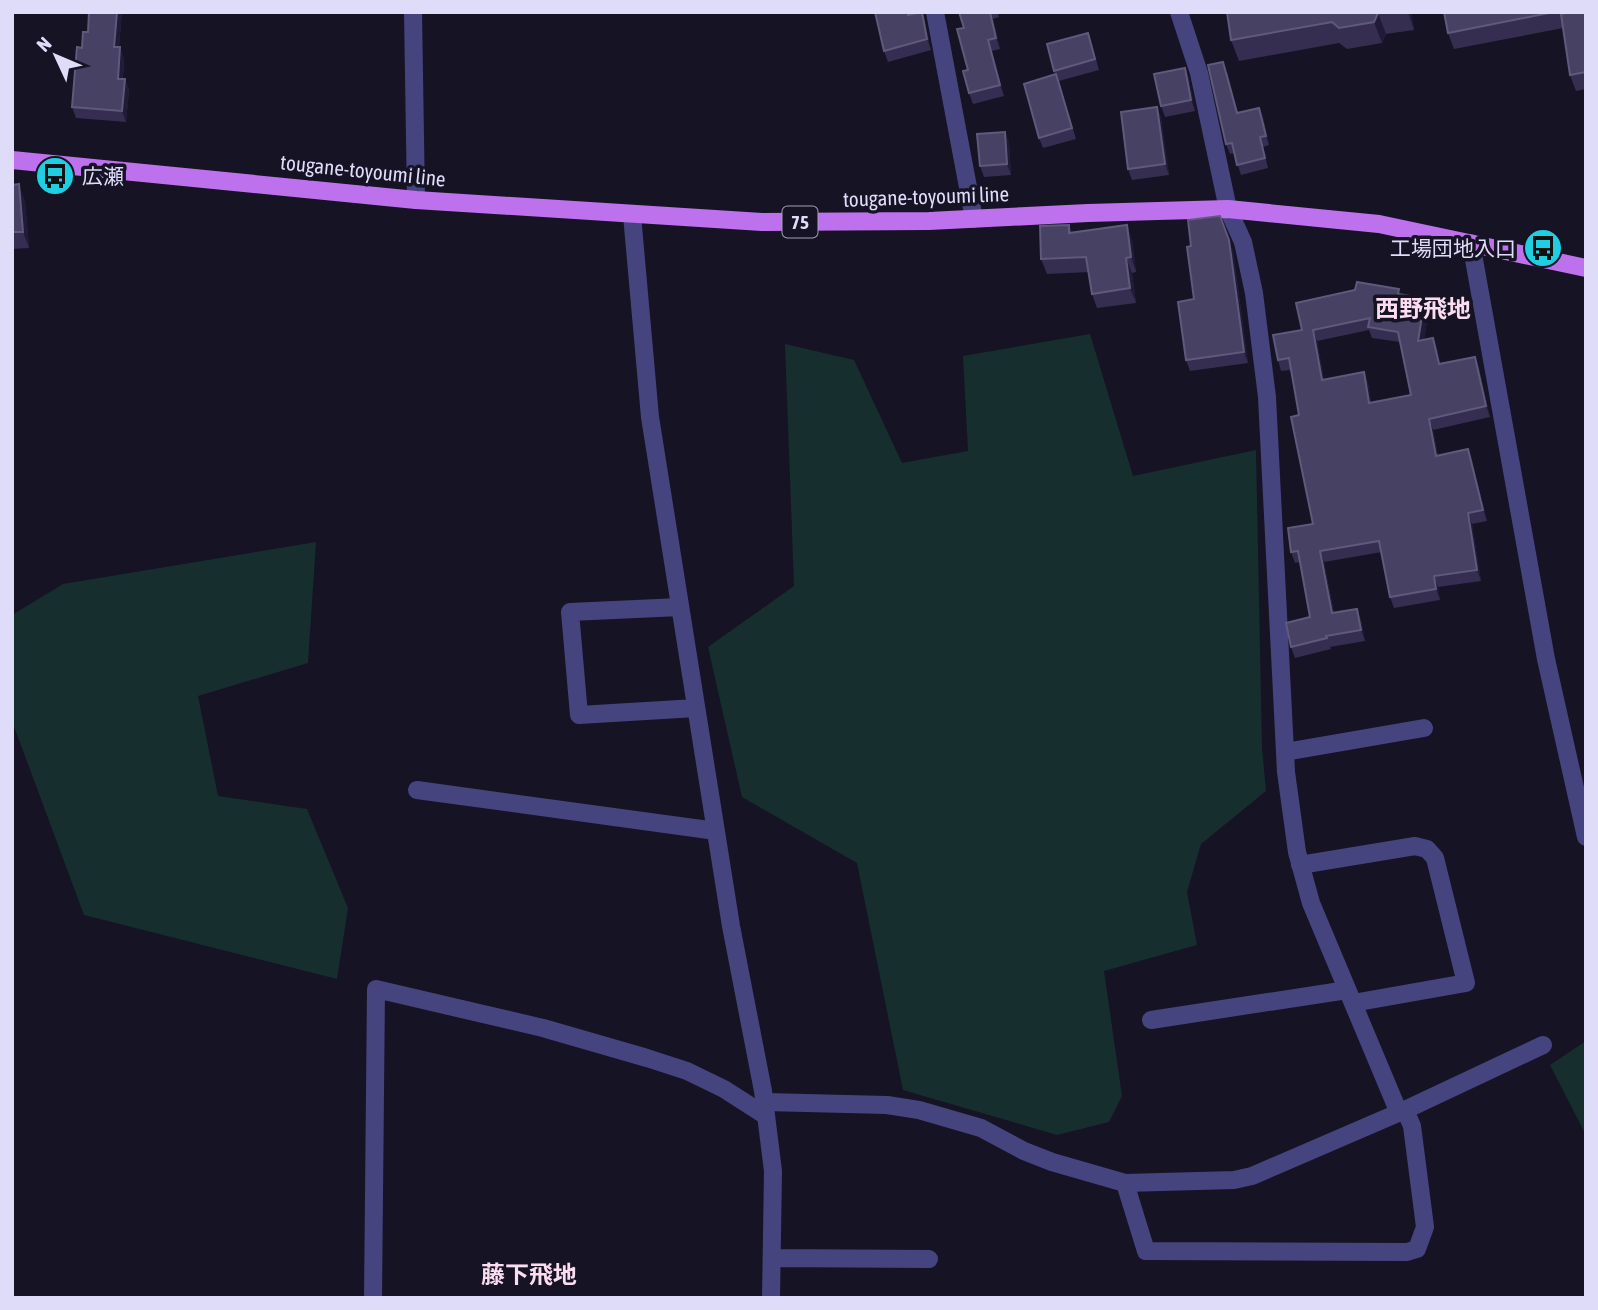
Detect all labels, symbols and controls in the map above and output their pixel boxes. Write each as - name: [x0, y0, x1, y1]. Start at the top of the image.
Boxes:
- north arrow: [21, 21, 91, 91]
- text: N: [32, 33, 56, 56]
- street label: tougane-toyoumi line: [279, 149, 447, 191]
- bus stop icon: 広瀬: [34, 155, 76, 197]
- place label: 広瀬: [82, 164, 124, 188]
- street label: tougane-toyoumi line: [843, 181, 1009, 211]
- road number: 75: [782, 206, 818, 238]
- bus stop icon: 工場団地入口: [1522, 227, 1564, 269]
- place label: 工場団地入口: [1390, 236, 1516, 260]
- district label: 西野飛地: [1375, 295, 1471, 322]
- district label: 藤下飛地: [481, 1261, 577, 1288]

